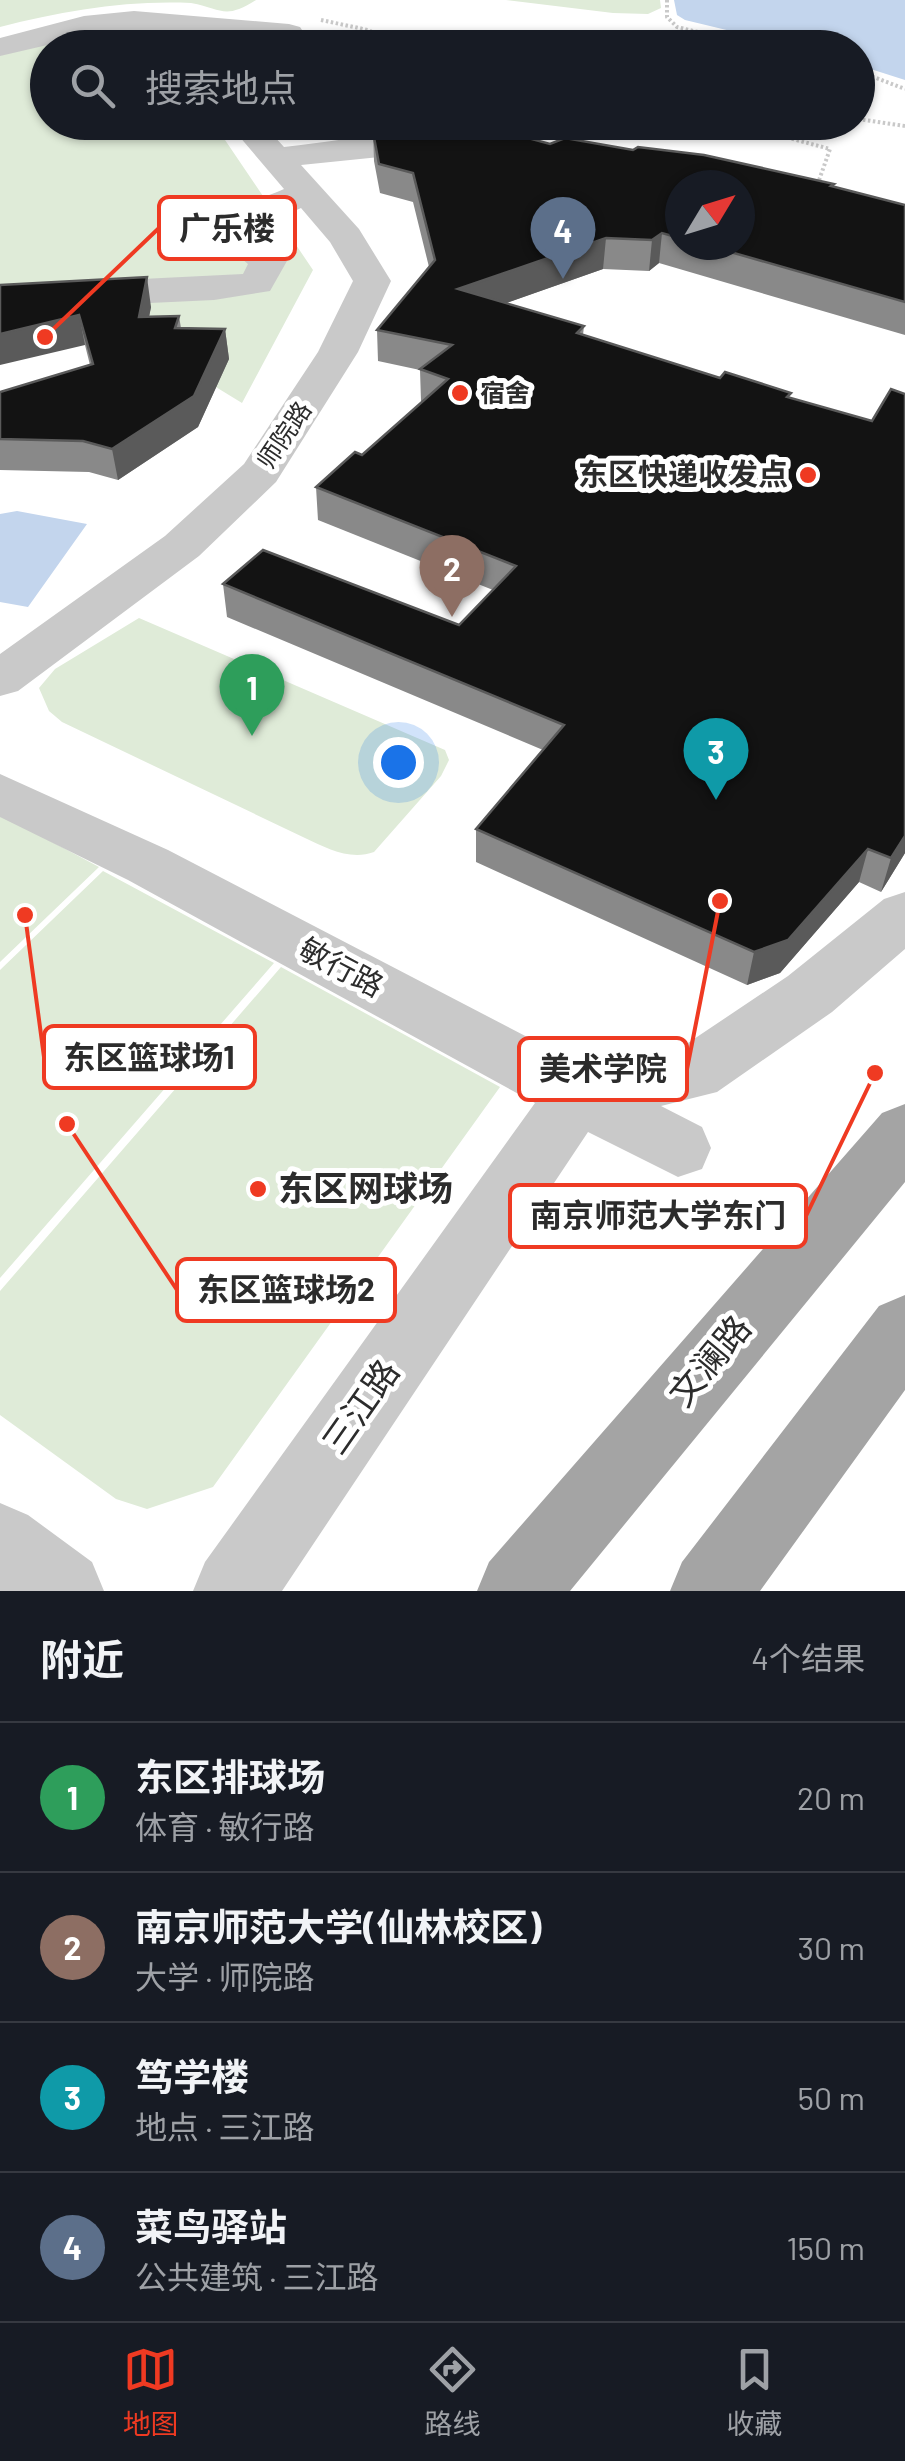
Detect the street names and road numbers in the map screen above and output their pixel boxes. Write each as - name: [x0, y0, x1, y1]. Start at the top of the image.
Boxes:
- street label: 师院路: [250, 395, 317, 474]
- street label: 敏行路: [294, 929, 390, 1003]
- street label: 文澜路: [659, 1306, 758, 1413]
- street label: 三江路: [312, 1351, 407, 1461]

